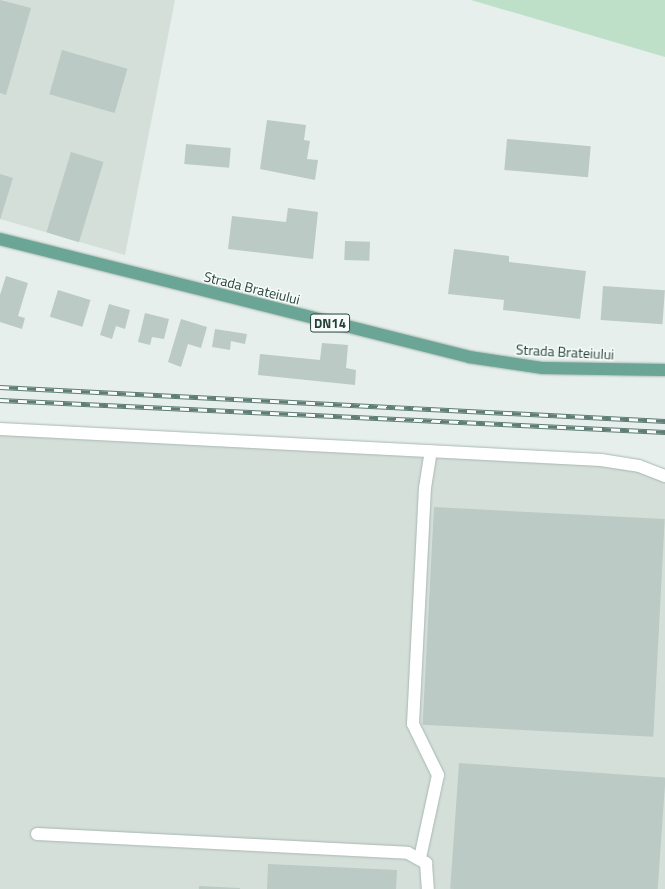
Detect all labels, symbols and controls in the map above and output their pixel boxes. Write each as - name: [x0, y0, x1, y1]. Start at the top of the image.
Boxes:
- street label: Strada Brateiului: [202, 268, 302, 308]
- road number: DN14: [310, 312, 350, 334]
- street label: Strada Brateiului: [515, 341, 615, 363]

